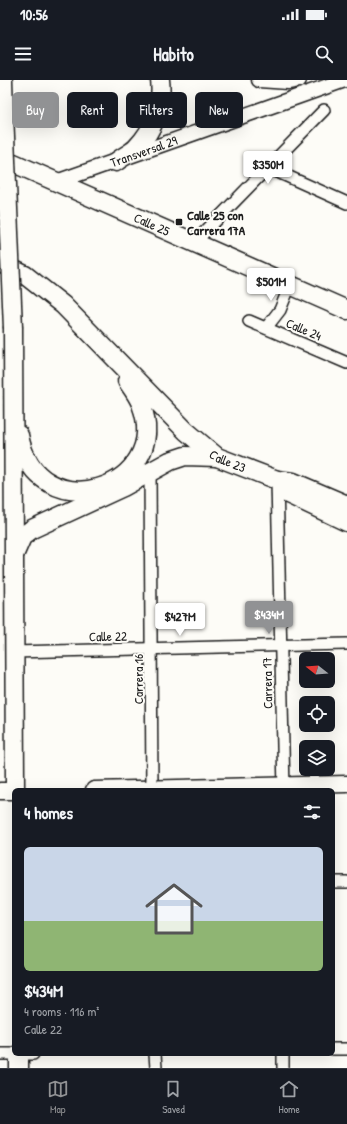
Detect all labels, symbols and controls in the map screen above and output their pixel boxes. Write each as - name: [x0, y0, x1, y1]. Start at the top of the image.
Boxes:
- text: 10:56: [20, 4, 48, 25]
- text: Habito: [153, 42, 194, 67]
- icon: menu: [12, 43, 34, 65]
- icon: search: [313, 43, 335, 65]
- chip: Buy: [12, 92, 59, 128]
- chip: Rent: [67, 92, 118, 128]
- chip: Filters: [126, 92, 187, 128]
- chip: New: [195, 92, 243, 128]
- street label: Transversal 29: [108, 131, 180, 171]
- pin: $350M: [240, 151, 296, 185]
- text: $350M: [252, 155, 284, 173]
- place label: Calle 25 con Carrera 17A: [187, 206, 246, 239]
- street label: Calle 25: [131, 208, 173, 240]
- marker: Calle 25 con Carrera 17A: [174, 217, 184, 227]
- pin: $501M: [243, 268, 299, 302]
- text: $501M: [256, 272, 286, 290]
- street label: Calle 24: [283, 313, 325, 345]
- street label: Calle 23: [205, 445, 249, 476]
- pin: $434M: [241, 601, 297, 635]
- pin: $427M: [152, 603, 208, 637]
- text: $434M: [254, 605, 284, 623]
- text: $427M: [164, 607, 196, 625]
- street label: Calle 22: [89, 627, 127, 645]
- north arrow: [299, 652, 335, 688]
- map controls: [299, 652, 335, 776]
- street label: Carrera 16: [129, 654, 147, 704]
- street label: Carrera 17: [258, 657, 276, 709]
- button: locate: [299, 696, 335, 732]
- button: layers: [299, 740, 335, 776]
- text: 4 homes: [24, 801, 73, 824]
- icon: filters: [301, 801, 323, 823]
- icon: home: [138, 873, 210, 945]
- text: $434M: [24, 979, 63, 1002]
- text: 4 rooms · 116 m²: [24, 1002, 99, 1020]
- text: Calle 22: [24, 1020, 62, 1038]
- tab: Map: [47, 1078, 69, 1116]
- tab: Saved: [162, 1078, 185, 1116]
- tab: Home: [278, 1078, 300, 1116]

